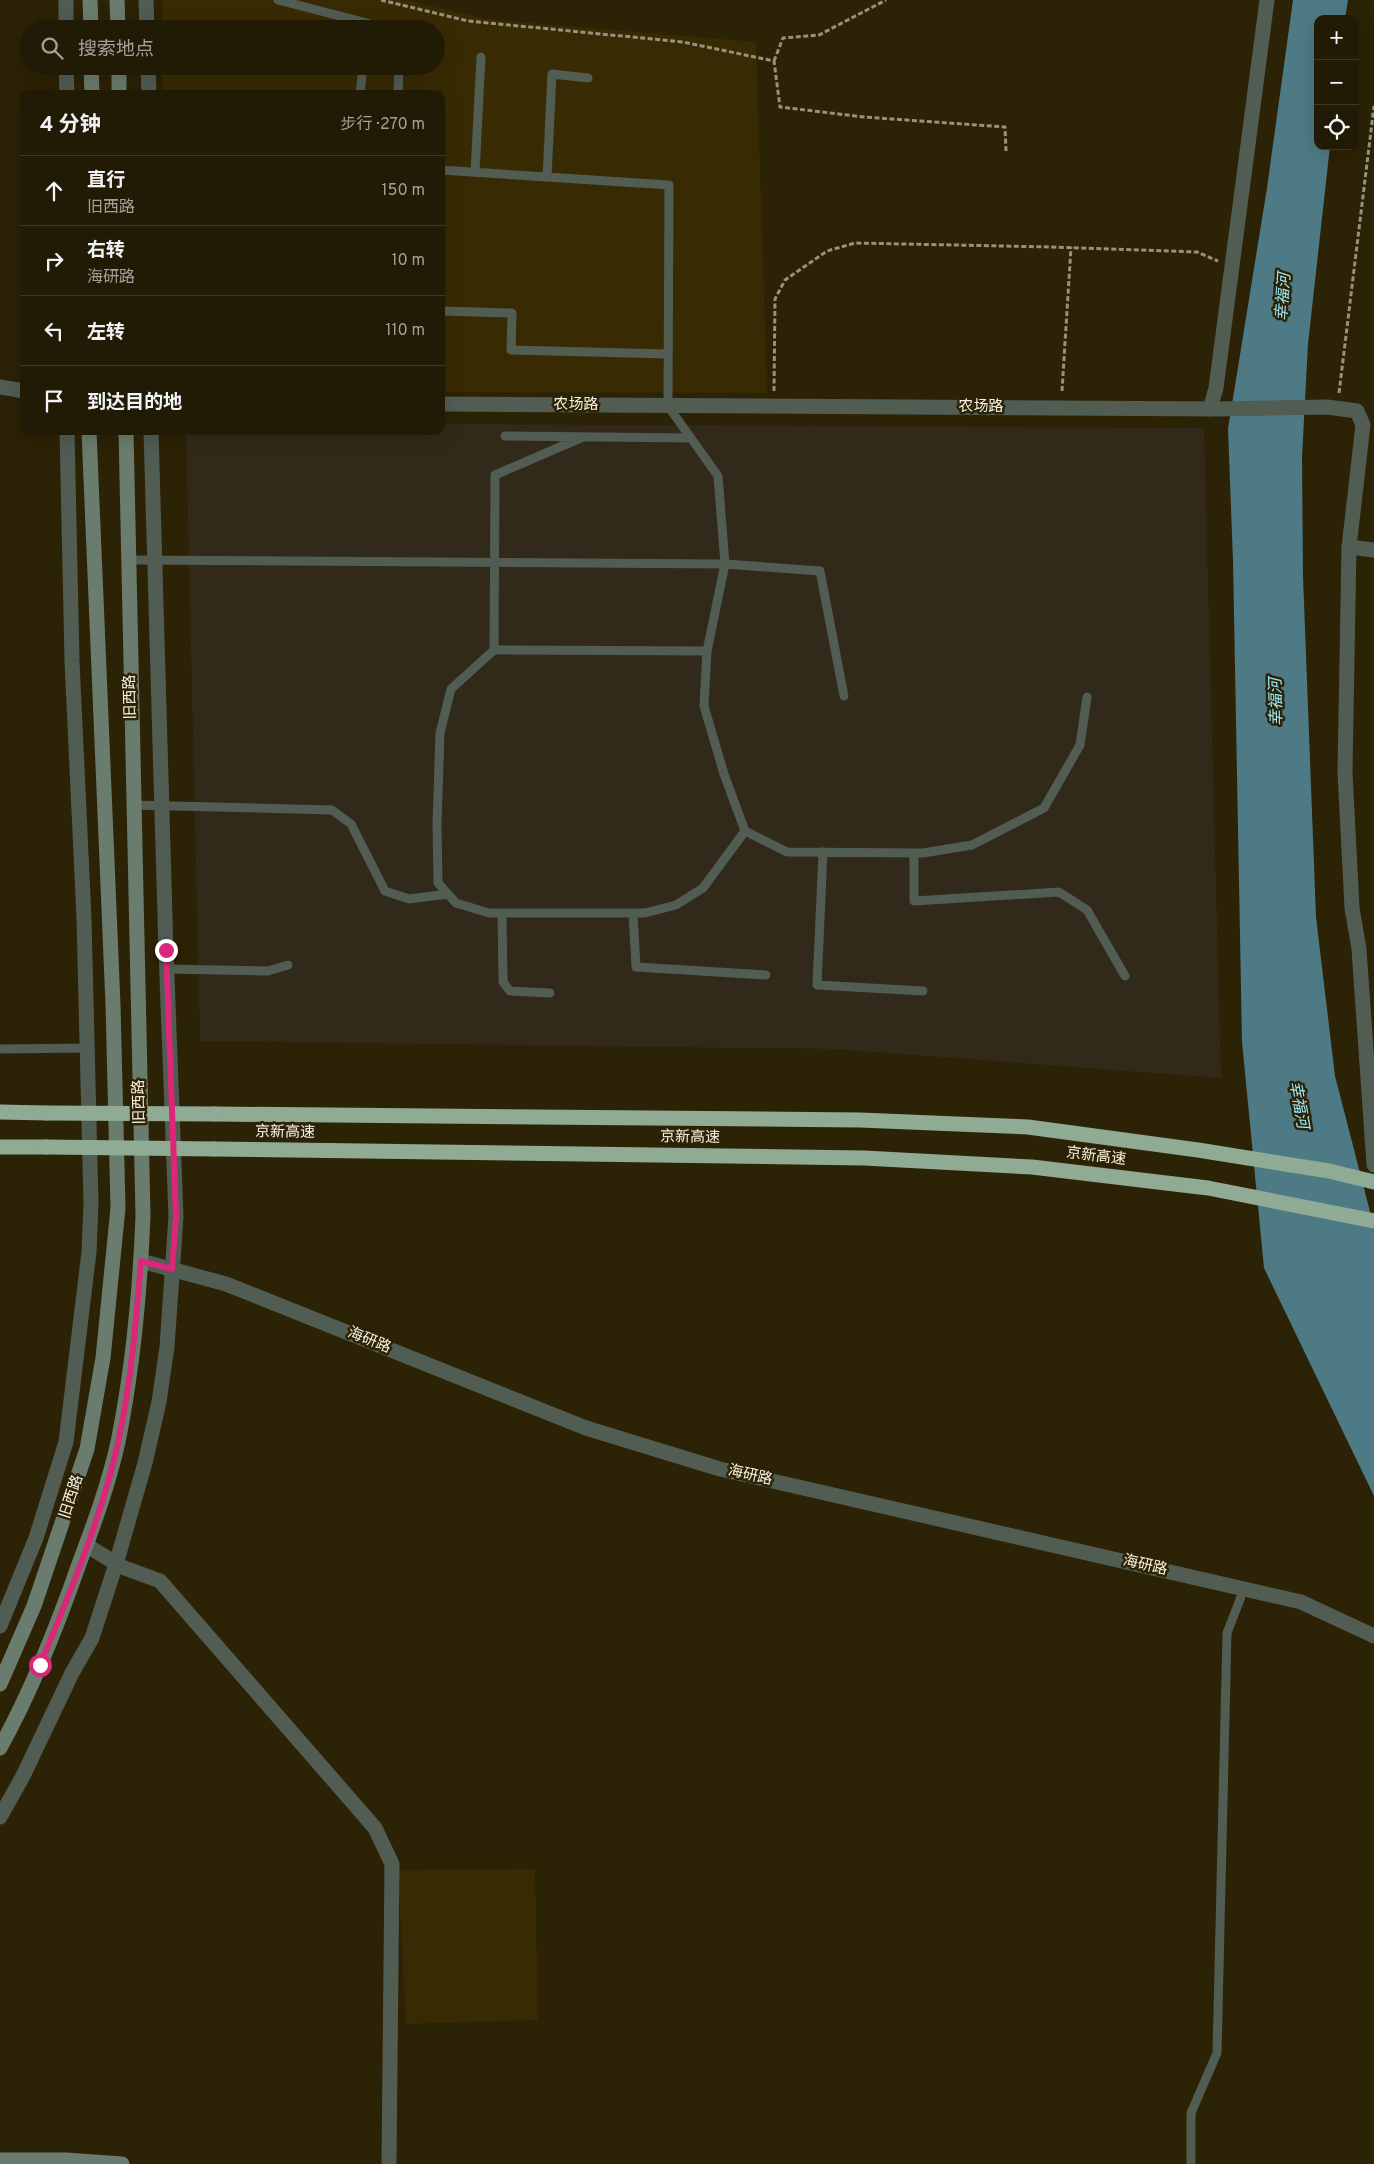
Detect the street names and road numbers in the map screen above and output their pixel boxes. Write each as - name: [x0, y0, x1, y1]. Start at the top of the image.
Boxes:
- street label: 农场路: [553, 396, 599, 415]
- street label: 农场路: [958, 398, 1004, 417]
- street label: 旧西路: [121, 674, 141, 720]
- street label: 旧西路: [130, 1079, 150, 1125]
- street label: 京新高速: [255, 1123, 315, 1143]
- street label: 京新高速: [660, 1128, 720, 1148]
- street label: 京新高速: [1065, 1144, 1127, 1170]
- street label: 海研路: [345, 1324, 393, 1358]
- street label: 海研路: [726, 1462, 774, 1490]
- street label: 旧西路: [56, 1473, 88, 1521]
- street label: 海研路: [1121, 1552, 1169, 1580]

